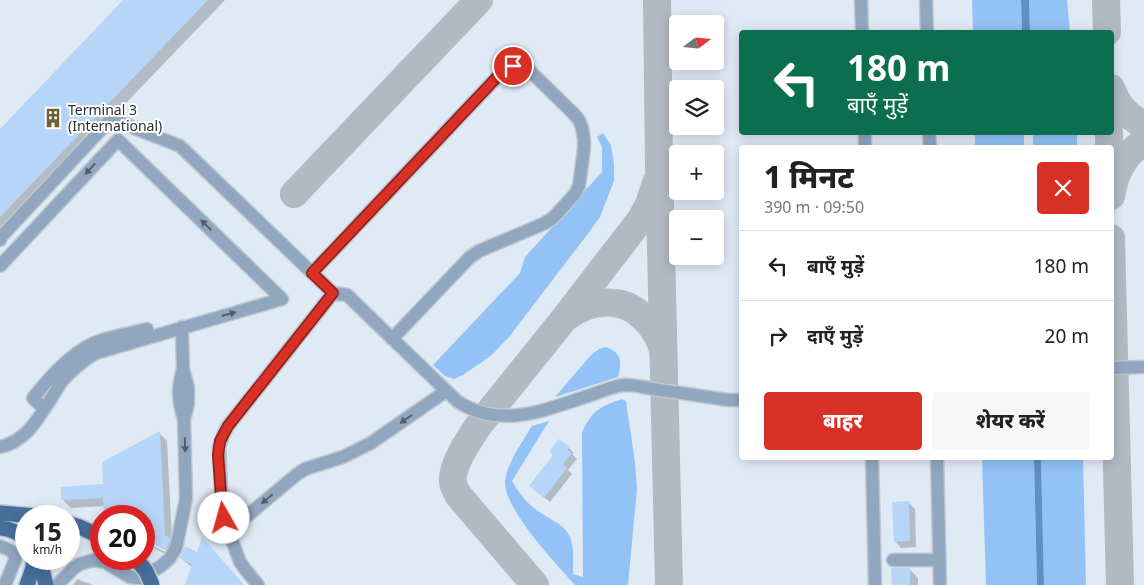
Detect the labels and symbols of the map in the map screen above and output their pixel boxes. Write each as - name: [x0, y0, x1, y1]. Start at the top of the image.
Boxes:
- north arrow: [669, 15, 724, 70]
- pin: [492, 45, 534, 87]
- place label: Terminal 3 (International): [68, 100, 162, 135]
- building icon: Terminal 3 (International): [42, 107, 64, 129]
- one-way arrow: [84, 163, 96, 175]
- one-way arrow: [200, 219, 212, 231]
- one-way arrow: [222, 310, 237, 318]
- one-way arrow: [399, 414, 413, 424]
- one-way arrow: [181, 437, 189, 453]
- position arrow: [197, 491, 249, 543]
- one-way arrow: [262, 493, 274, 505]
- speed limit sign: 20: [90, 505, 155, 570]

